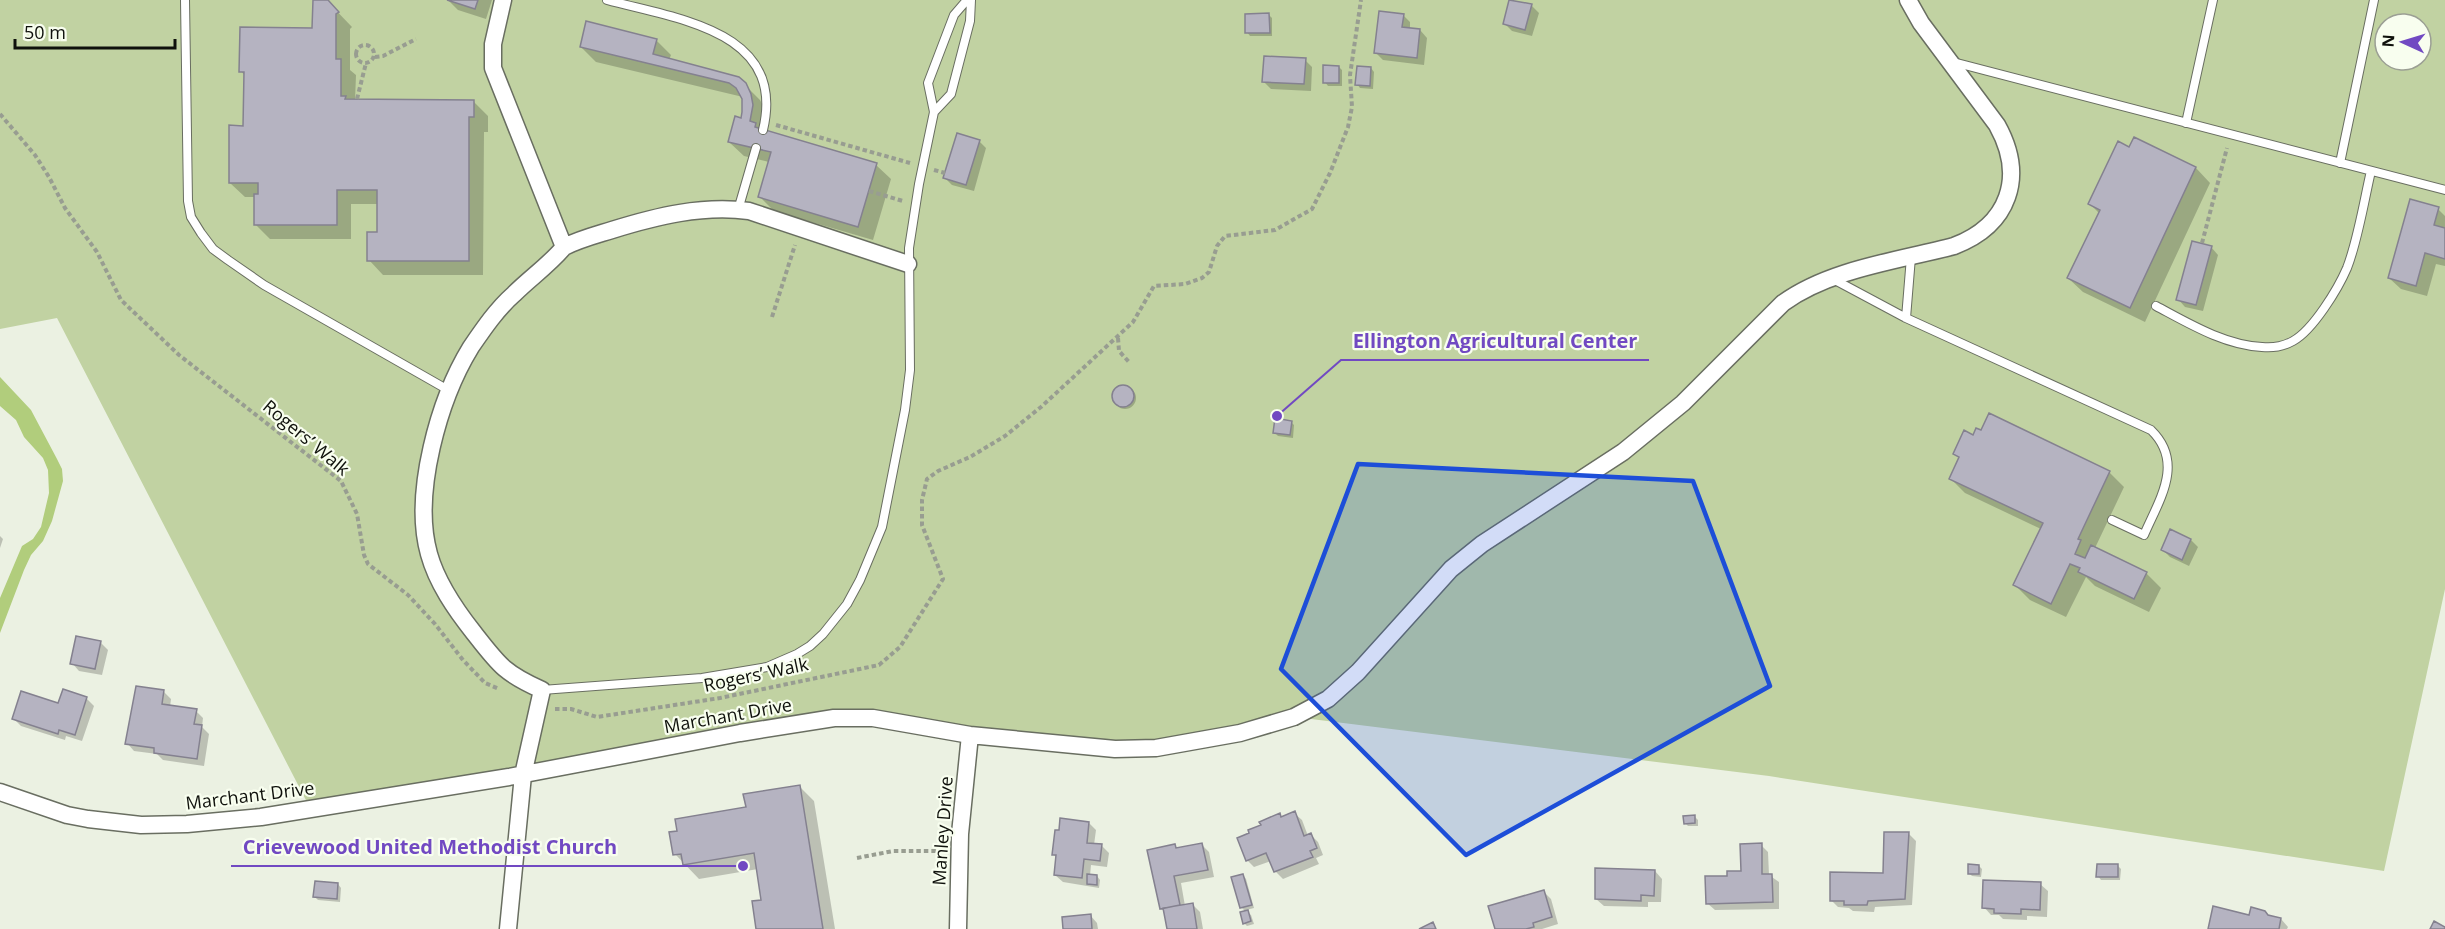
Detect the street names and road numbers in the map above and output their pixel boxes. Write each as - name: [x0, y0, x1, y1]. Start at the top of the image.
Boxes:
- street label: Rogers’ Walk: [258, 394, 355, 481]
- street label: Rogers’ Walk: [701, 651, 811, 697]
- street label: Marchant Drive: [662, 692, 794, 738]
- street label: Marchant Drive: [184, 775, 316, 815]
- street label: Manley Drive: [926, 775, 958, 886]

